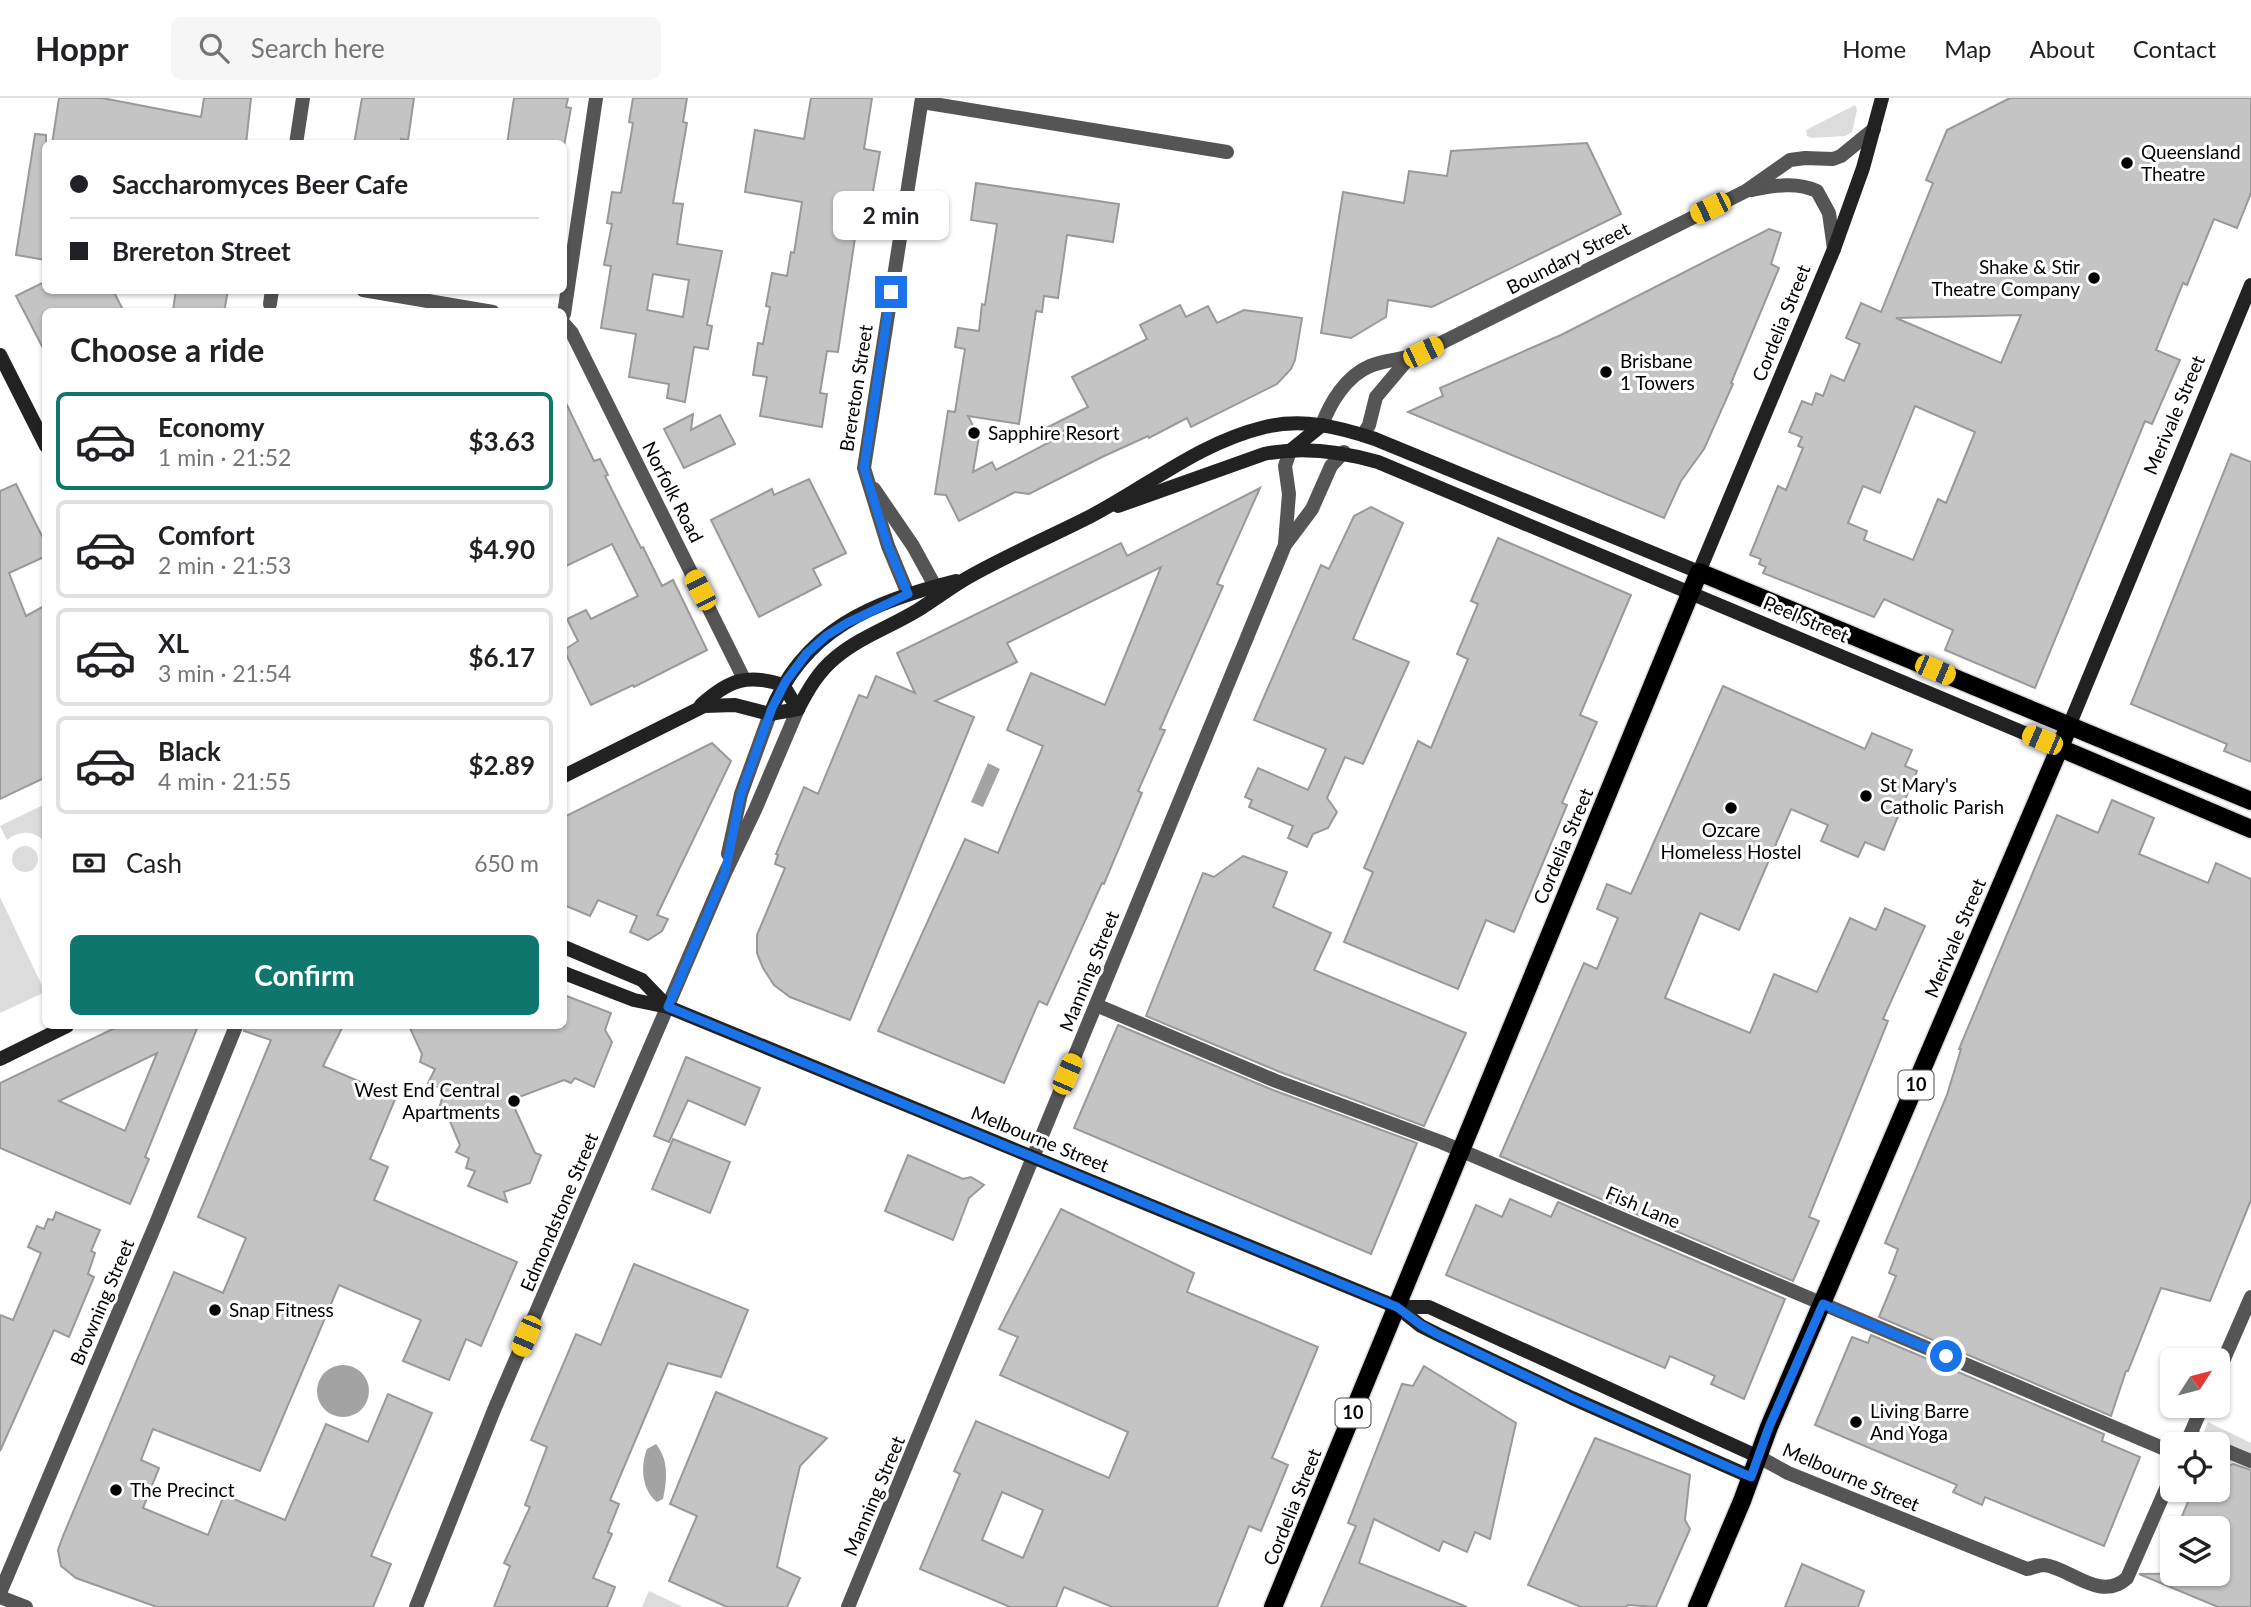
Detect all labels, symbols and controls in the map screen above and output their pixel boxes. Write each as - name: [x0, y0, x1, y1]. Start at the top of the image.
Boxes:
- search box: [171, 17, 661, 80]
- text: Hoppr: [35, 28, 129, 68]
- icon: search: [195, 29, 233, 67]
- text: Search here: [251, 32, 385, 64]
- text: Home: [1842, 34, 1906, 63]
- text: Map: [1944, 34, 1992, 63]
- text: About: [2030, 34, 2095, 63]
- text: Contact: [2133, 34, 2216, 63]
- place label: Queensland Theatre: [2141, 140, 2241, 185]
- marker: Queensland Theatre: [2119, 155, 2135, 171]
- text: Saccharomyces Beer Cafe: [112, 168, 408, 200]
- car: [1687, 189, 1734, 227]
- callout: 2 min: [833, 190, 949, 240]
- text: 2 min: [862, 201, 920, 229]
- street label: Boundary Street: [1502, 217, 1633, 299]
- text: Brereton Street: [112, 235, 291, 267]
- place label: Shake & Stir Theatre Company: [1932, 255, 2080, 300]
- street label: Cordelia Street: [1747, 261, 1814, 385]
- marker: Shake & Stir Theatre Company: [2086, 270, 2102, 286]
- route end: [875, 276, 907, 308]
- street label: Brereton Street: [834, 323, 877, 453]
- text: Choose a ride: [70, 330, 264, 369]
- car: [1400, 333, 1447, 371]
- place label: Brisbane 1 Towers: [1620, 349, 1695, 394]
- street label: Merivale Street: [2138, 352, 2209, 478]
- marker: Brisbane 1 Towers: [1598, 364, 1614, 380]
- icon: car: [74, 410, 137, 473]
- text: Economy: [158, 411, 264, 443]
- place label: Sapphire Resort: [988, 421, 1120, 444]
- text: $3.63: [469, 425, 535, 457]
- marker: Sapphire Resort: [966, 425, 982, 441]
- street label: Norfolk Road: [638, 437, 709, 546]
- text: 1 min · 21:52: [158, 443, 291, 471]
- icon: car: [74, 518, 137, 581]
- text: Comfort: [158, 519, 255, 551]
- text: $4.90: [469, 533, 535, 565]
- text: 2 min · 21:53: [158, 551, 291, 579]
- car: [682, 567, 719, 613]
- street label: Peel Street: [1760, 590, 1852, 647]
- icon: car: [74, 626, 137, 689]
- text: XL: [158, 627, 189, 659]
- text: $6.17: [469, 641, 535, 673]
- car: [1912, 652, 1959, 688]
- text: 3 min · 21:54: [158, 659, 291, 687]
- car: [2019, 722, 2066, 758]
- icon: car: [74, 734, 137, 797]
- text: Black: [158, 735, 221, 767]
- text: $2.89: [469, 749, 535, 781]
- text: 4 min · 21:55: [158, 767, 291, 795]
- place label: St Mary's Catholic Parish: [1880, 773, 2004, 818]
- street label: Cordelia Street: [1528, 784, 1597, 907]
- marker: St Mary's Catholic Parish: [1858, 788, 1874, 804]
- marker: Ozcare Homeless Hostel: [1723, 800, 1739, 816]
- place label: Ozcare Homeless Hostel: [1661, 818, 1801, 863]
- icon: cash: [70, 844, 108, 882]
- text: Cash: [126, 847, 182, 879]
- text: 650 m: [474, 849, 539, 877]
- street label: Merivale Street: [1919, 875, 1990, 1001]
- street label: Manning Street: [1054, 907, 1123, 1034]
- button: Confirm: [70, 935, 539, 1015]
- car: [1050, 1051, 1085, 1097]
- road number: 10: [1898, 1070, 1934, 1100]
- place label: West End Central Apartments: [354, 1078, 500, 1123]
- marker: West End Central Apartments: [506, 1093, 522, 1109]
- street label: Melbourne Street: [968, 1100, 1112, 1177]
- street label: Edmondstone Street: [515, 1129, 602, 1295]
- street label: Fish Lane: [1602, 1181, 1684, 1233]
- street label: Browning Street: [65, 1235, 139, 1368]
- place label: Snap Fitness: [229, 1298, 334, 1321]
- marker: Snap Fitness: [207, 1302, 223, 1318]
- car: [509, 1313, 544, 1359]
- route start: [1930, 1340, 1962, 1372]
- north arrow: [2160, 1348, 2230, 1418]
- map controls: [2160, 1348, 2230, 1586]
- road number: 10: [1336, 1398, 1370, 1428]
- place label: Living Barre And Yoga: [1870, 1399, 1969, 1444]
- marker: Living Barre And Yoga: [1848, 1414, 1864, 1430]
- street label: Manning Street: [838, 1432, 909, 1559]
- button: locate: [2160, 1432, 2230, 1502]
- street label: Melbourne Street: [1779, 1437, 1923, 1516]
- street label: Cordelia Street: [1258, 1445, 1325, 1569]
- place label: The Precinct: [130, 1478, 235, 1501]
- marker: The Precinct: [108, 1482, 124, 1498]
- button: layers: [2160, 1516, 2230, 1586]

